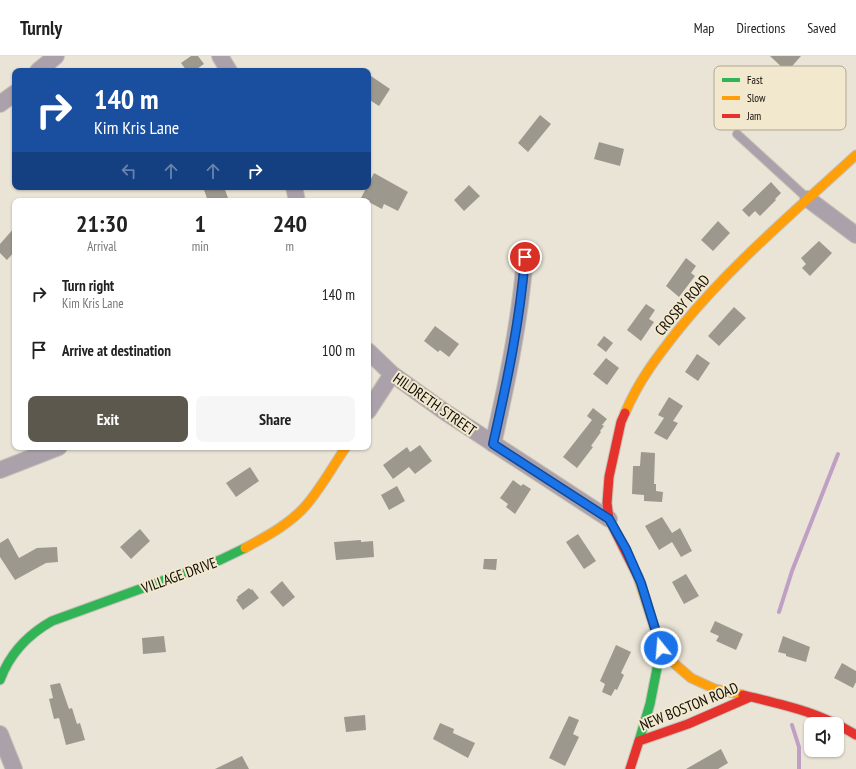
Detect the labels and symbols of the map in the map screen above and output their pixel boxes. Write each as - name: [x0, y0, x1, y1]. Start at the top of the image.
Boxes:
- legend: [714, 66, 846, 130]
- text: Fast: [747, 73, 763, 87]
- text: Slow: [747, 91, 766, 105]
- text: Jam: [746, 109, 761, 123]
- pin: [508, 240, 542, 274]
- street label: CROSBY ROAD: [650, 270, 714, 339]
- street label: HILDRETH STREET: [390, 368, 480, 440]
- street label: VILLAGE DRIVE: [138, 553, 219, 598]
- position arrow: [640, 627, 682, 669]
- street label: NEW BOSTON ROAD: [637, 678, 741, 734]

